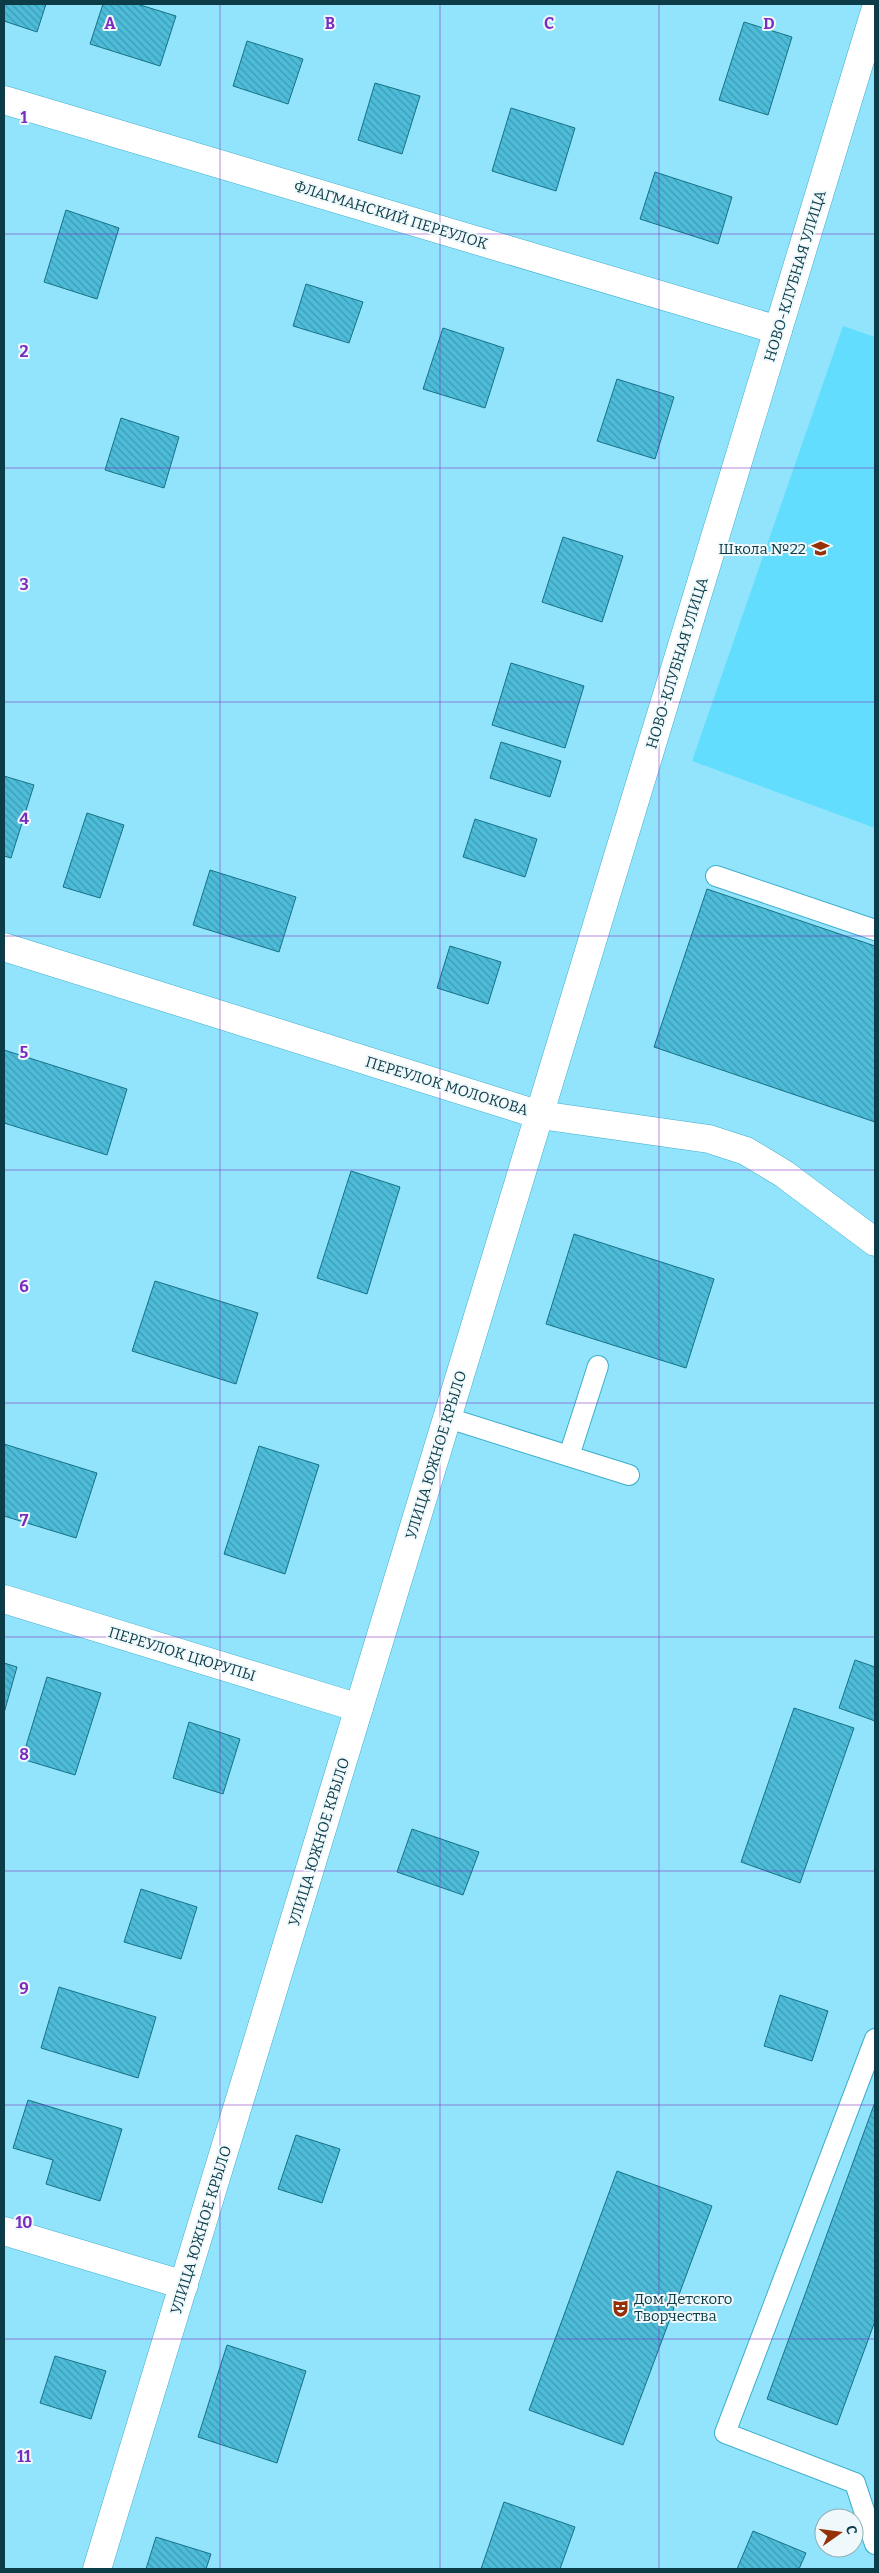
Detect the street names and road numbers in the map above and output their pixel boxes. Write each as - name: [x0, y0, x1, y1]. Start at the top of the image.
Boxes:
- street label: ФЛАГМАНСКИЙ ПЕРЕУЛОК: [292, 177, 490, 253]
- street label: НОВО-КЛУБНАЯ УЛИЦА: [760, 188, 830, 364]
- street label: НОВО-КЛУБНАЯ УЛИЦА: [642, 575, 712, 751]
- street label: ПЕРЕУЛОК МОЛОКОВА: [363, 1053, 531, 1119]
- street label: УЛИЦА ЮЖНОЕ КРЫЛО: [402, 1369, 470, 1541]
- street label: ПЕРЕУЛОК ЦЮРУПЫ: [106, 1623, 258, 1685]
- street label: УЛИЦА ЮЖНОЕ КРЫЛО: [285, 1756, 353, 1928]
- street label: УЛИЦА ЮЖНОЕ КРЫЛО: [167, 2144, 235, 2316]

